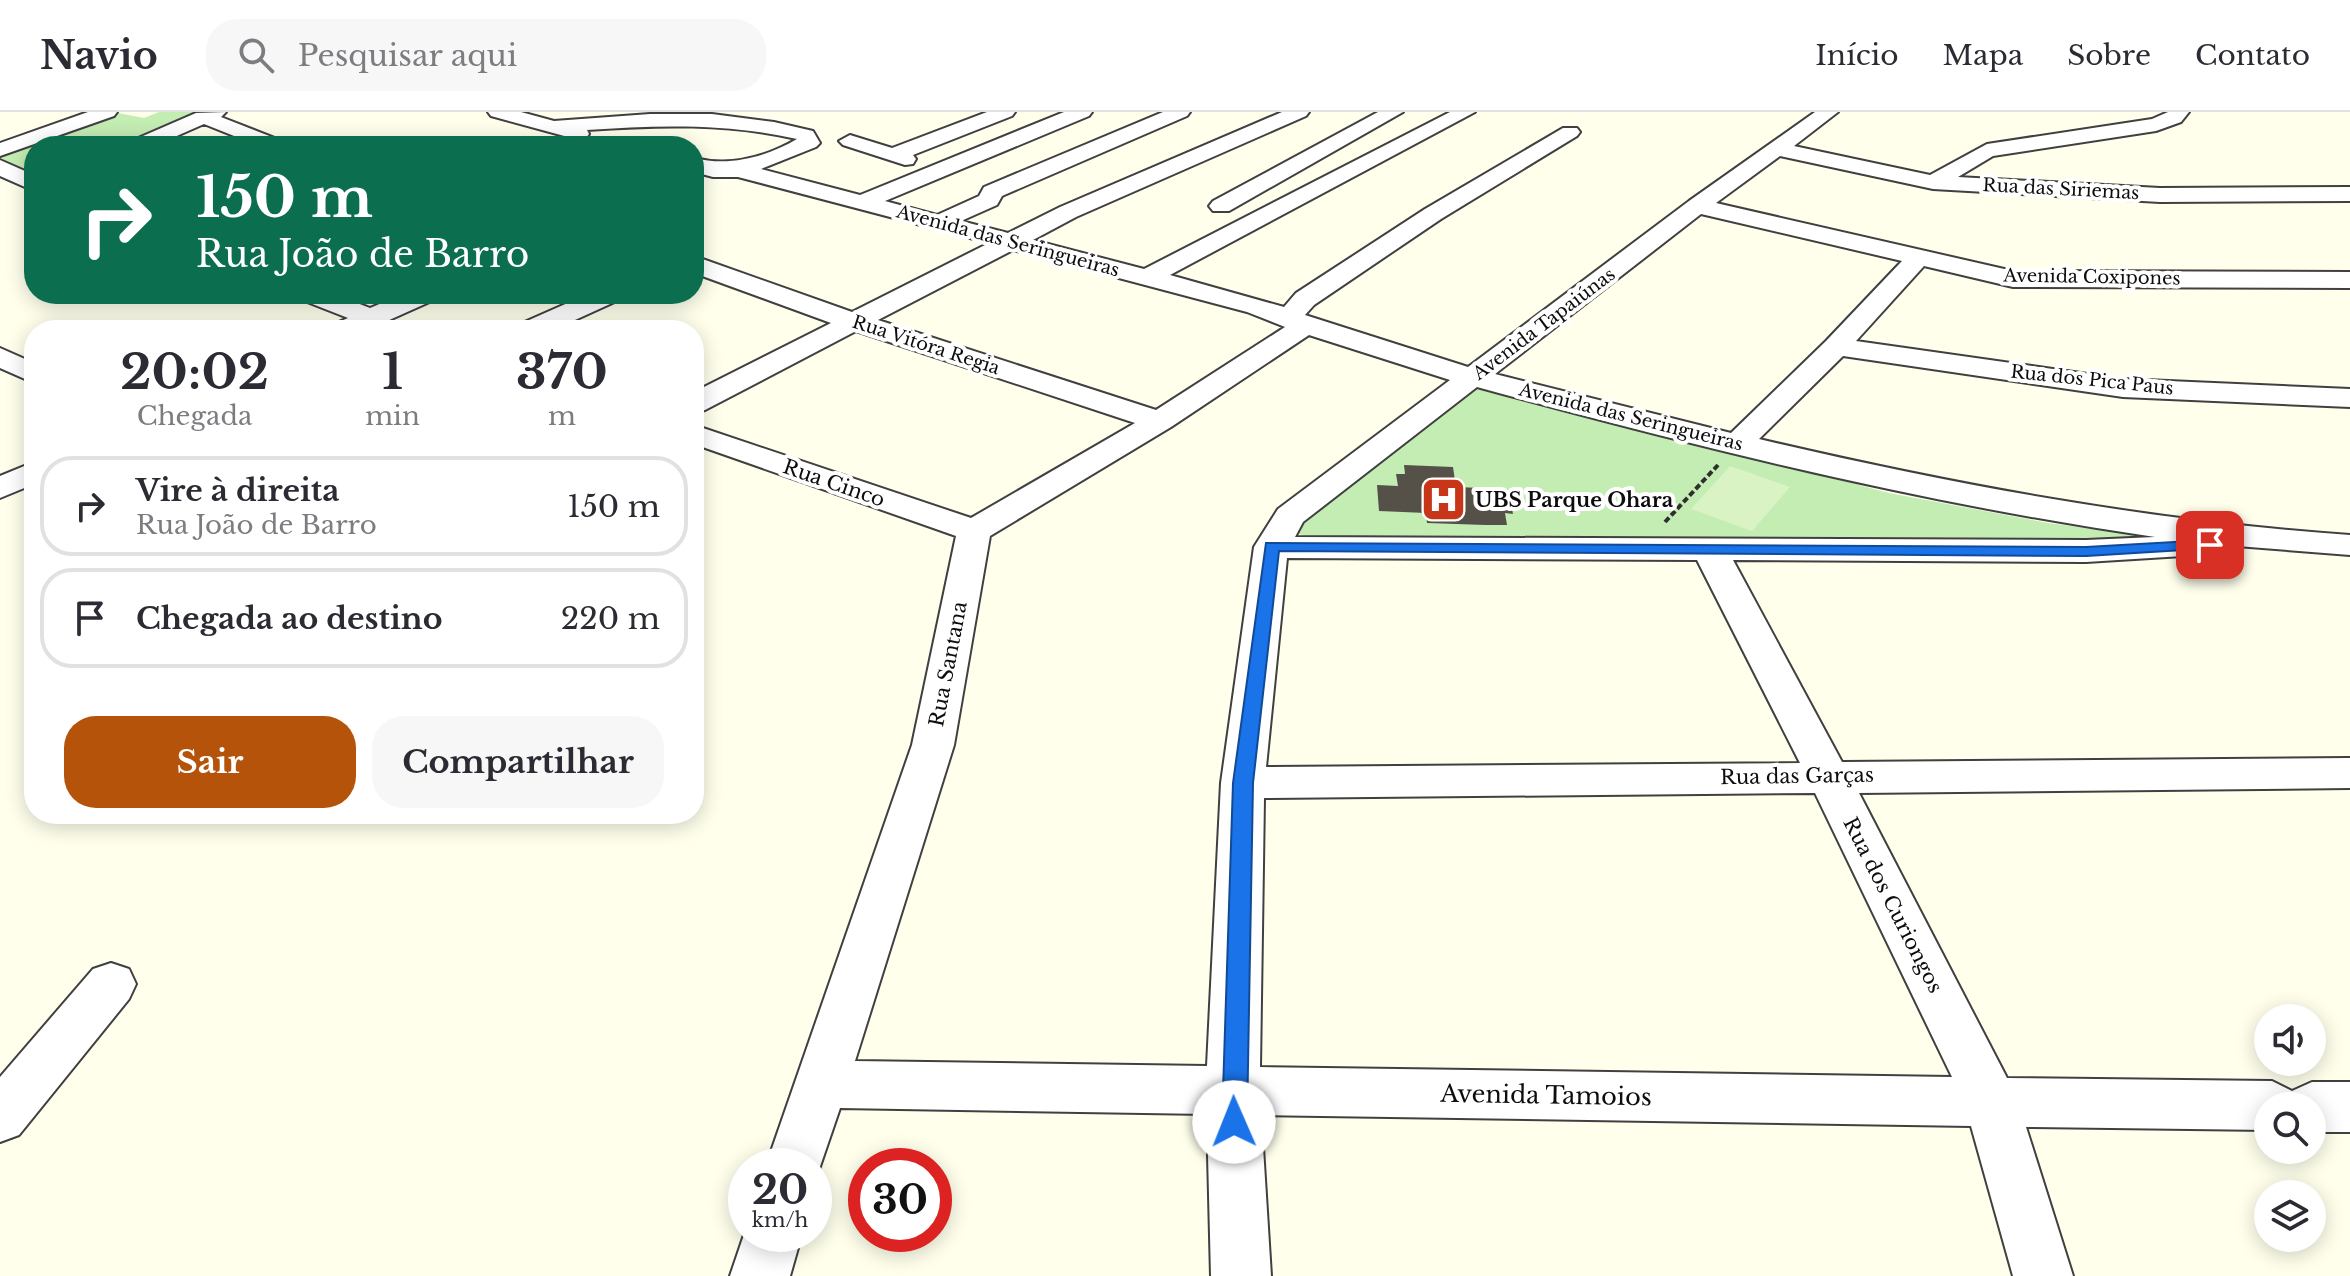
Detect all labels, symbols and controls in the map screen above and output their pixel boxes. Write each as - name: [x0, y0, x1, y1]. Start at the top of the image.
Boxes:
- search box: [206, 19, 766, 91]
- text: Navio: [40, 32, 158, 79]
- icon: search: [234, 33, 278, 77]
- text: Pesquisar aqui: [298, 37, 517, 74]
- text: Início: [1815, 38, 1899, 73]
- text: Mapa: [1943, 38, 2023, 73]
- text: Sobre: [2067, 38, 2151, 73]
- text: Contato: [2195, 38, 2310, 73]
- text: 150 m: [196, 163, 373, 232]
- icon: right: [64, 168, 168, 272]
- street label: Rua das Siriemas: [1982, 174, 2140, 204]
- street label: Avenida das Seringueiras: [893, 200, 1122, 281]
- text: Rua João de Barro: [196, 232, 529, 277]
- street label: Avenida Tapaiúnas: [1468, 263, 1619, 385]
- street label: Avenida Coxipones: [2002, 264, 2181, 290]
- street label: Rua Vitóra Regia: [849, 311, 1003, 379]
- text: 20:02: [120, 342, 269, 402]
- text: 1: [382, 342, 403, 402]
- text: 370: [516, 342, 608, 402]
- street label: Rua dos Pica Paus: [2009, 360, 2175, 400]
- street label: Avenida das Seringueiras: [1516, 378, 1745, 455]
- text: Chegada: [137, 400, 252, 432]
- text: min: [365, 400, 420, 432]
- text: m: [548, 400, 576, 432]
- street label: Rua Cinco: [780, 454, 888, 512]
- text: Vire à direita: [136, 472, 340, 509]
- hospital icon: UBS Parque Ohara: [1420, 476, 1468, 524]
- icon: right: [68, 484, 112, 528]
- text: 150 m: [567, 488, 660, 525]
- place label: UBS Parque Ohara: [1475, 488, 1674, 512]
- text: Rua João de Barro: [136, 509, 377, 541]
- pin: [2176, 511, 2244, 579]
- icon: arrive: [2188, 523, 2232, 567]
- icon: arrive: [68, 596, 112, 640]
- street label: Rua Santana: [924, 598, 972, 729]
- text: Chegada ao destino: [136, 600, 442, 637]
- text: 220 m: [561, 600, 660, 637]
- button: Sair: [64, 716, 356, 808]
- button: Compartilhar: [372, 716, 664, 808]
- street label: Rua das Garças: [1720, 763, 1874, 789]
- street label: Rua dos Curiongos: [1838, 813, 1948, 997]
- map controls: [2254, 1004, 2326, 1252]
- button: sound: [2254, 1004, 2326, 1076]
- street label: Avenida Tamoios: [1439, 1079, 1652, 1111]
- position arrow: [1192, 1080, 1276, 1164]
- button: search: [2254, 1092, 2326, 1164]
- speed limit sign: 30: [848, 1148, 952, 1252]
- text: 20: [752, 1165, 808, 1215]
- button: layers: [2254, 1180, 2326, 1252]
- text: km/h: [752, 1208, 808, 1232]

